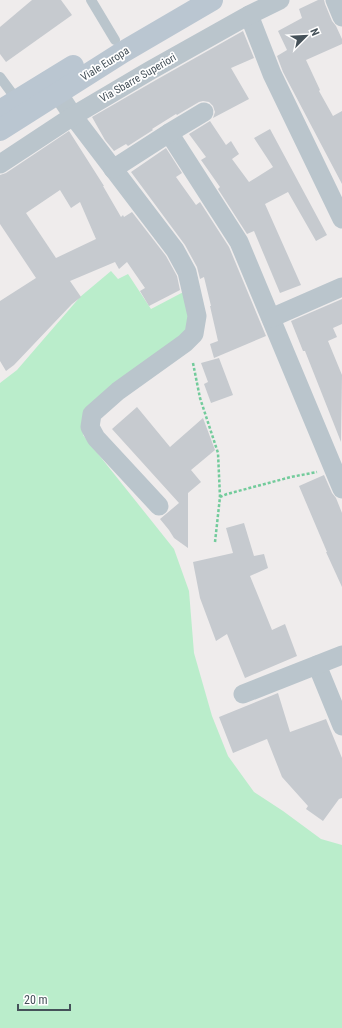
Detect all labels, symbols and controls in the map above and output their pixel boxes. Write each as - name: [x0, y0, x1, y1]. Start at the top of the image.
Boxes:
- north arrow: [286, 16, 326, 56]
- text: N: [307, 26, 322, 38]
- street label: Viale Europa: [79, 44, 131, 84]
- street label: Via Sbarre Superiori: [97, 51, 179, 105]
- scale bar: [18, 986, 70, 1012]
- text: 20 m: [24, 993, 48, 1007]

